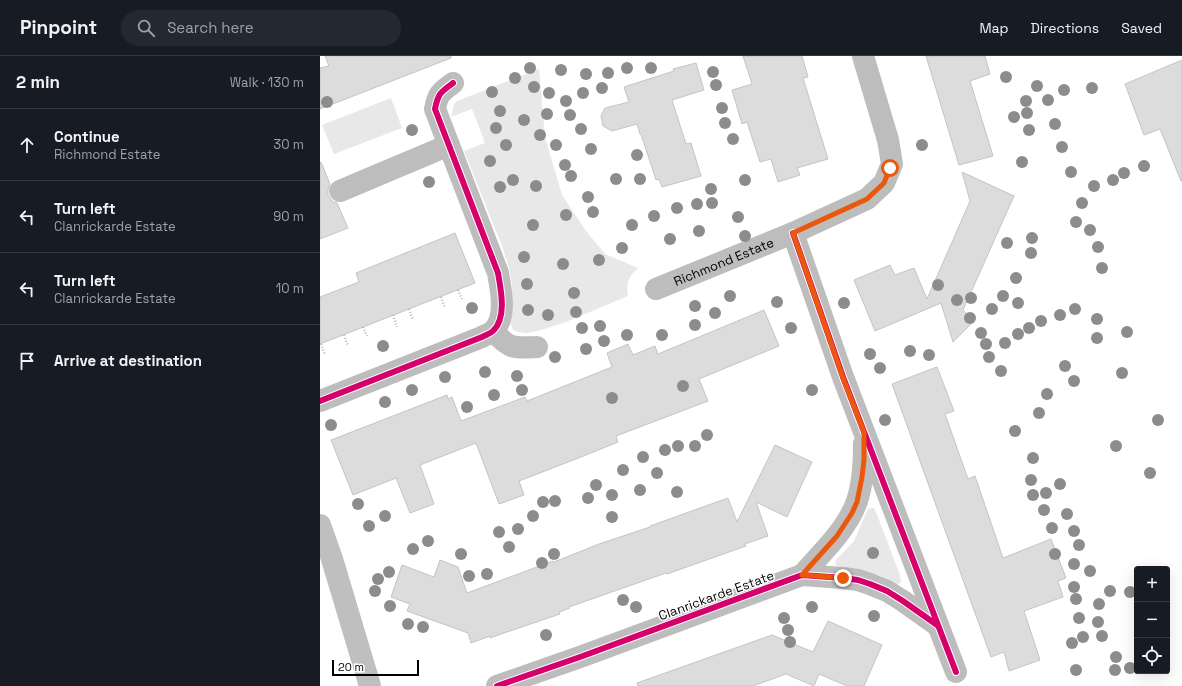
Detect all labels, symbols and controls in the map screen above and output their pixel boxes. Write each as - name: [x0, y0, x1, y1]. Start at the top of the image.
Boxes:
- search box: [121, 10, 401, 46]
- text: Pinpoint: [20, 15, 97, 40]
- icon: search: [135, 17, 157, 39]
- text: Search here: [167, 18, 254, 37]
- text: Map: [979, 19, 1009, 37]
- text: Directions: [1031, 19, 1099, 37]
- text: Saved: [1121, 19, 1162, 37]
- text: 2 min: [16, 71, 60, 93]
- text: Walk · 130 m: [230, 74, 304, 91]
- text: Continue: [54, 127, 120, 146]
- icon: ahead: [16, 134, 38, 156]
- text: 30 m: [273, 136, 304, 153]
- text: Richmond Estate: [54, 146, 161, 163]
- route start: [881, 159, 899, 177]
- text: Turn left: [54, 199, 116, 218]
- icon: left: [16, 206, 38, 228]
- text: 90 m: [273, 208, 304, 225]
- text: Clanrickarde Estate: [54, 218, 176, 235]
- street label: Richmond Estate: [671, 234, 776, 290]
- text: Turn left: [54, 271, 116, 290]
- icon: left: [16, 278, 38, 300]
- text: 10 m: [276, 280, 304, 297]
- text: Clanrickarde Estate: [54, 290, 176, 307]
- icon: arrive: [16, 350, 38, 372]
- text: Arrive at destination: [54, 351, 202, 370]
- map controls: [1134, 566, 1170, 674]
- button: +: [1134, 566, 1170, 602]
- street label: Clanrickarde Estate: [656, 567, 776, 624]
- route end: [834, 569, 852, 587]
- button: −: [1134, 602, 1170, 638]
- button: locate: [1134, 638, 1170, 674]
- scale bar: [332, 658, 419, 677]
- text: 20 m: [338, 660, 364, 674]

